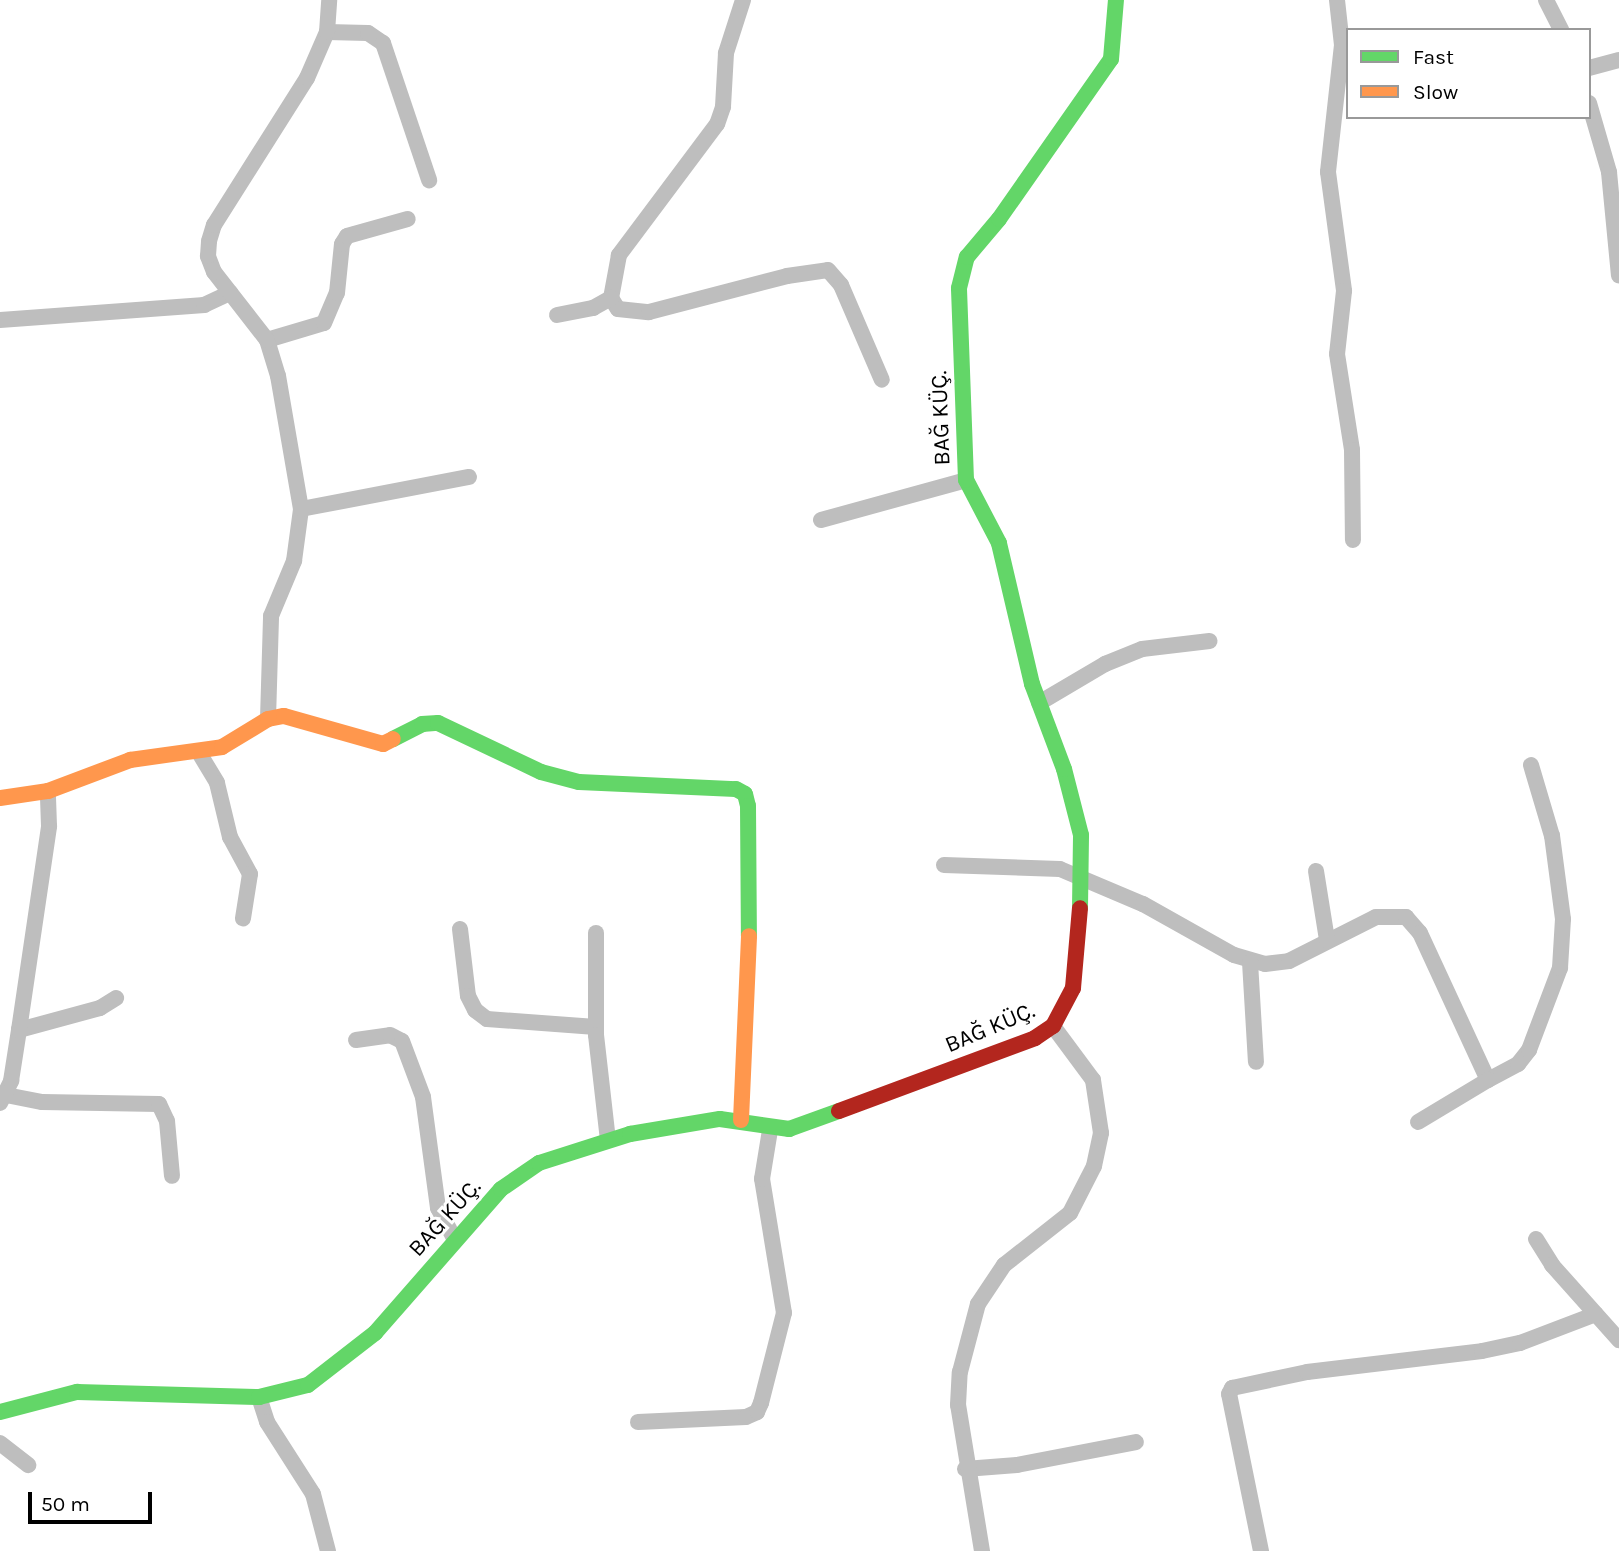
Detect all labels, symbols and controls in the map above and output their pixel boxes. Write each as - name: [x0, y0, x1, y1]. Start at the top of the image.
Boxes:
- legend: [1346, 28, 1591, 119]
- text: Fast: [1413, 45, 1454, 69]
- text: Slow: [1413, 80, 1458, 104]
- street label: BAĞ KÜÇ.: [926, 370, 956, 466]
- street label: BAĞ KÜÇ.: [941, 997, 1039, 1059]
- street label: BAĞ KÜÇ.: [403, 1173, 487, 1263]
- scale bar: [32, 1478, 156, 1522]
- text: 50 m: [41, 1492, 90, 1516]

